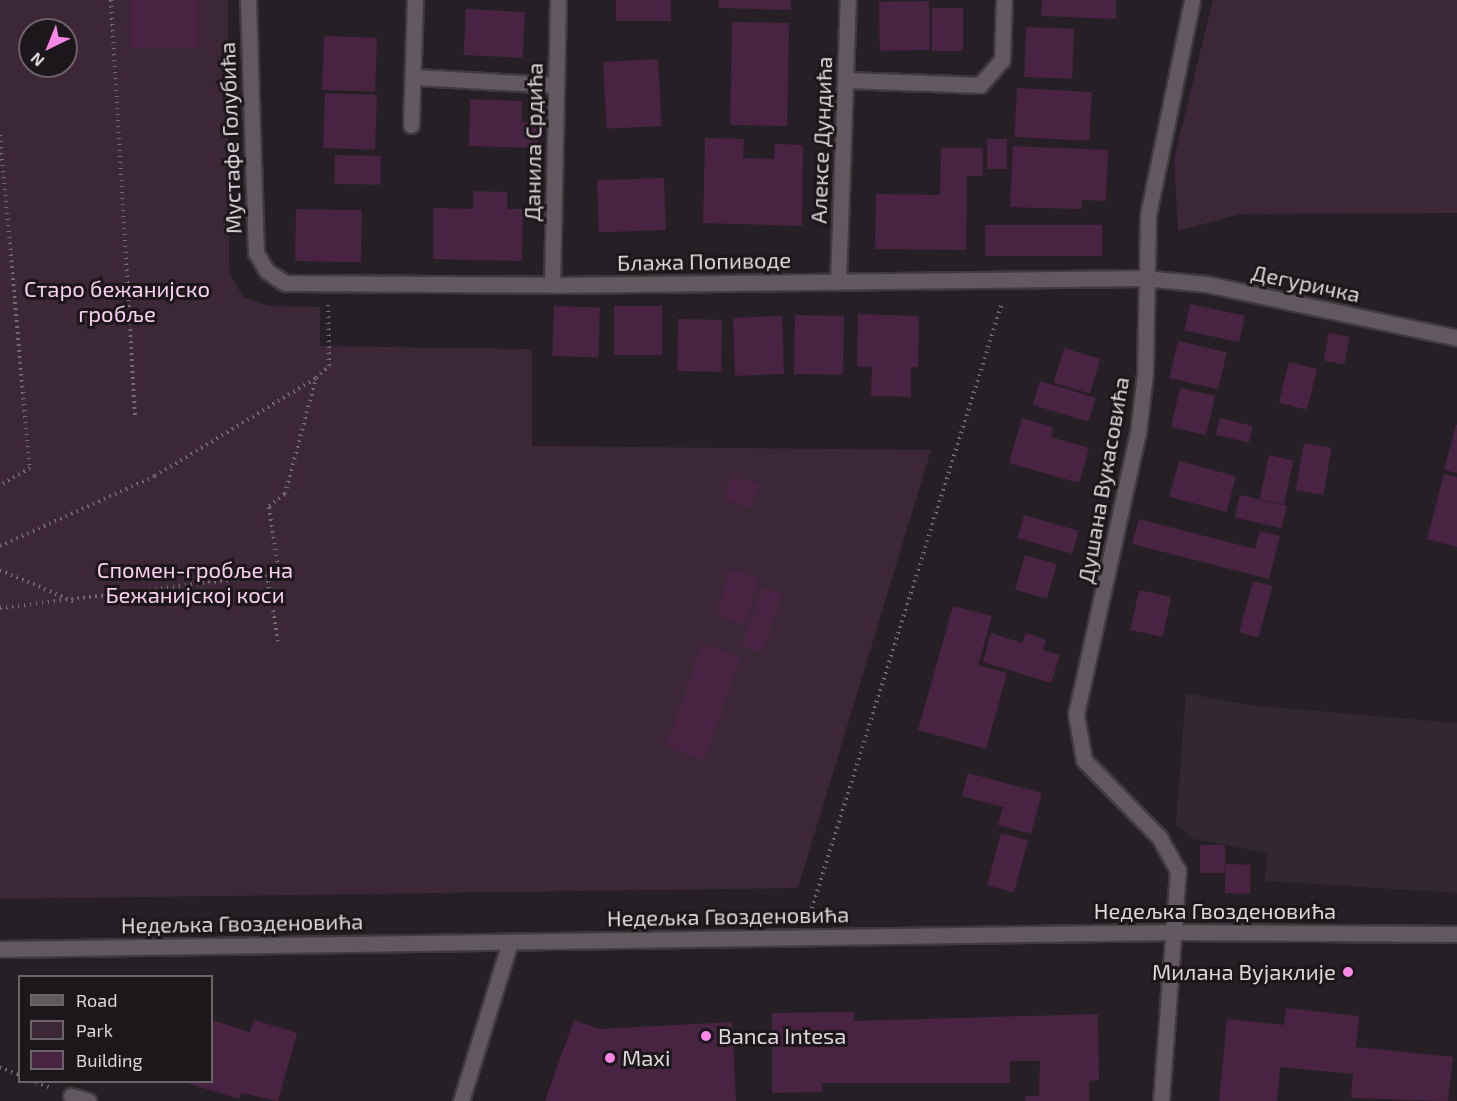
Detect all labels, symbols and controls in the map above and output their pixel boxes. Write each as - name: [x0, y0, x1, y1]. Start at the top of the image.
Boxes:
- north arrow: [18, 18, 78, 78]
- street label: Мустафе Голубића: [213, 42, 247, 234]
- text: N: [26, 49, 47, 71]
- street label: Алексе Дундића: [805, 56, 837, 224]
- street label: Данила Срдића: [518, 62, 548, 222]
- street label: Блажа Попиводе: [617, 246, 791, 276]
- street label: Дегуричка: [1249, 259, 1363, 307]
- park label: Старо бежанијско гробље: [24, 275, 210, 326]
- street label: Душана Вукасовића: [1072, 375, 1134, 585]
- park label: Спомен-гробље на Бежанијској коси: [97, 556, 293, 608]
- street label: Недељка Гвозденовића: [1094, 898, 1336, 924]
- street label: Недељка Гвозденовића: [607, 901, 849, 931]
- street label: Недељка Гвозденовића: [121, 908, 363, 938]
- place label: Милана Вујаклије: [1152, 959, 1336, 985]
- marker: Милана Вујаклије: [1341, 965, 1355, 979]
- legend: [18, 975, 213, 1083]
- text: Road: [76, 989, 117, 1011]
- text: Park: [76, 1019, 113, 1041]
- place label: Banca Intesa: [718, 1023, 846, 1049]
- marker: Banca Intesa: [699, 1029, 713, 1043]
- place label: Maxi: [622, 1045, 670, 1071]
- text: Building: [76, 1049, 143, 1071]
- marker: Maxi: [603, 1051, 617, 1065]

